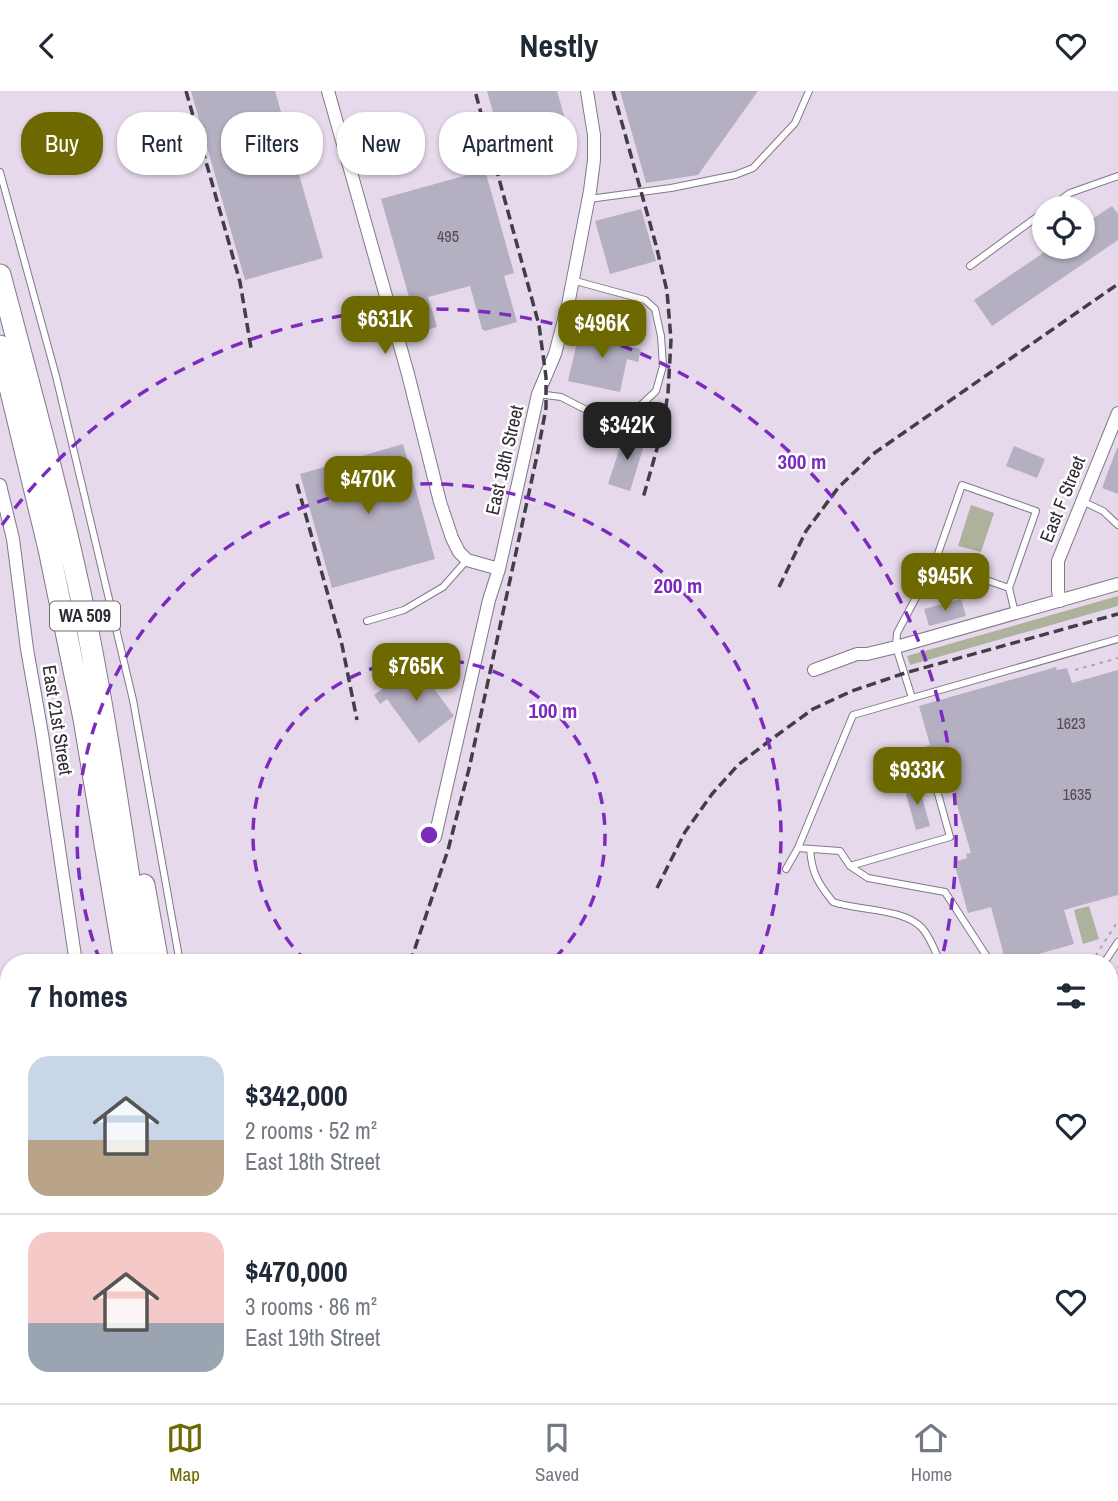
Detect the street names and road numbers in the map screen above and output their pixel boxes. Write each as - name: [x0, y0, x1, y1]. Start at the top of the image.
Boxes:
- street label: East 18th Street: [479, 402, 529, 517]
- street label: East F Street: [1033, 451, 1091, 546]
- road number: WA 509: [50, 601, 120, 631]
- street label: East 21st Street: [36, 663, 80, 777]

